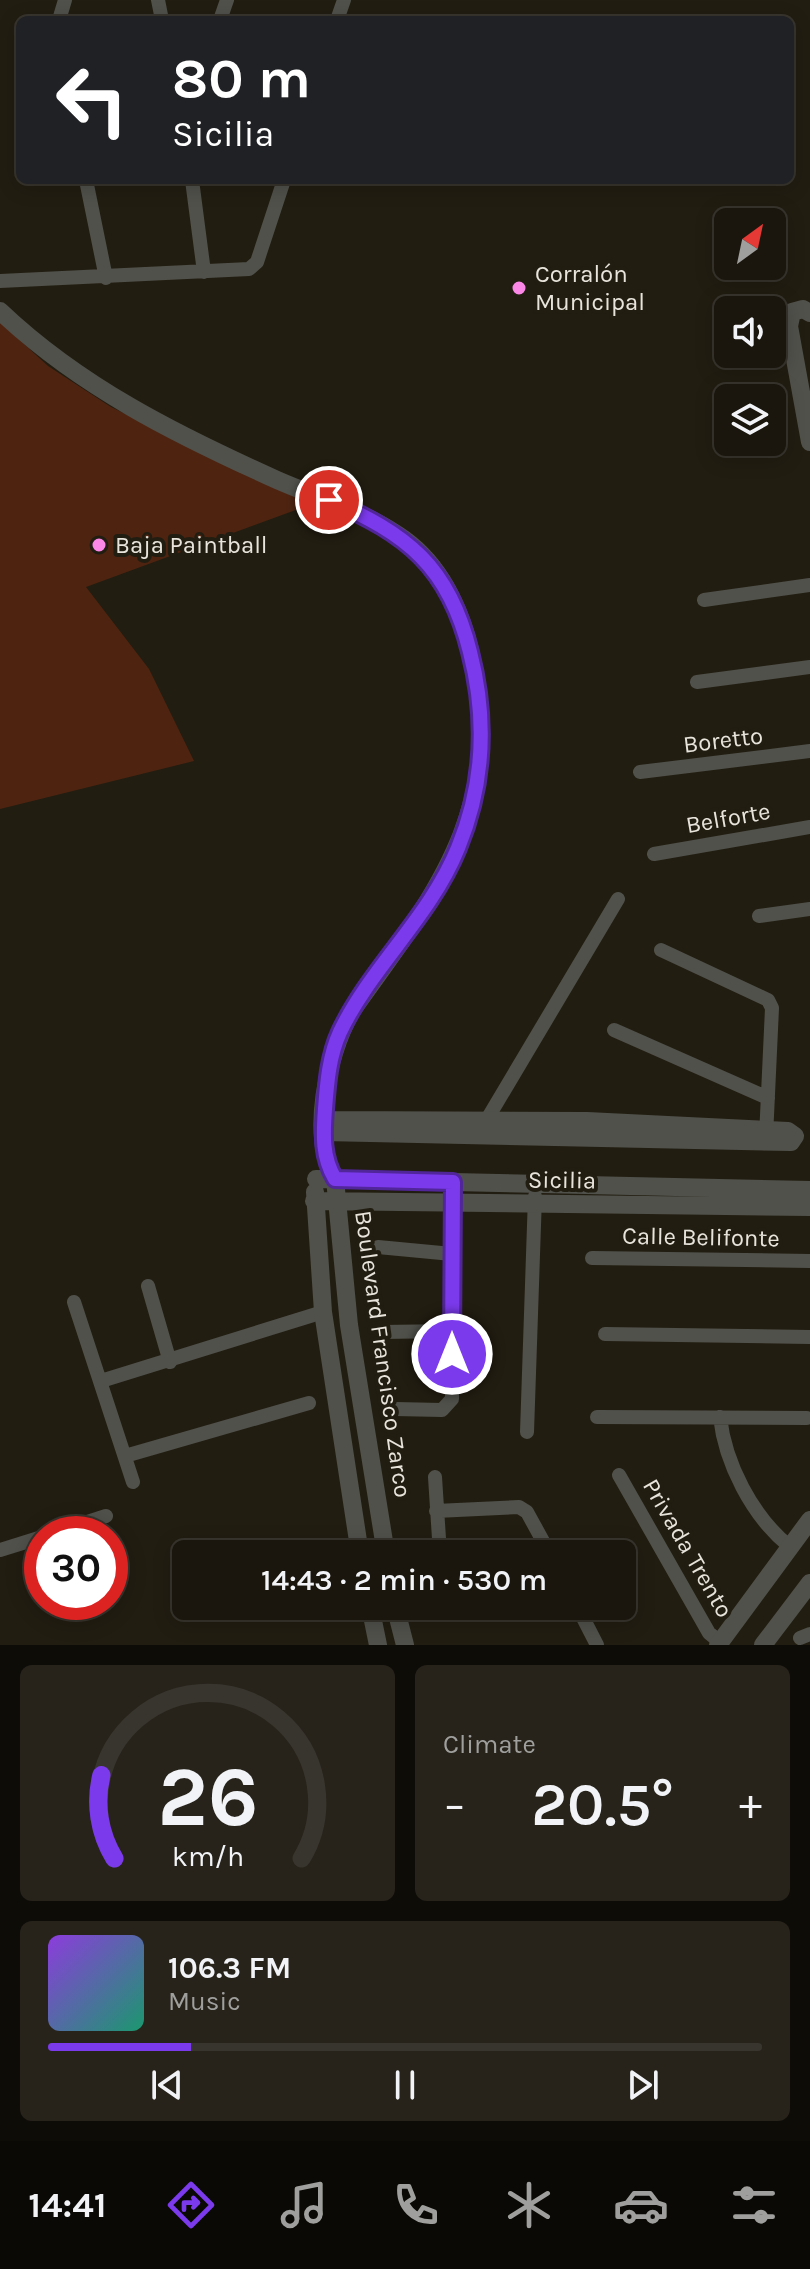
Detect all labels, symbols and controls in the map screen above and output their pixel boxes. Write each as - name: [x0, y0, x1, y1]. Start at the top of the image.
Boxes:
- text: 80 m: [172, 46, 311, 111]
- icon: left: [40, 48, 144, 152]
- text: Sicilia: [172, 113, 274, 155]
- north arrow: [714, 208, 786, 280]
- map controls: [714, 208, 786, 456]
- place label: Corralón Municipal: [535, 260, 645, 316]
- marker: Corralón Municipal: [510, 279, 528, 297]
- button: sound: [714, 296, 786, 368]
- button: layers: [714, 384, 786, 456]
- pin: [295, 466, 363, 534]
- icon: arrive: [307, 478, 351, 522]
- place label: Baja Paintball: [115, 531, 268, 559]
- marker: Baja Paintball: [90, 536, 108, 554]
- street label: Boretto: [681, 721, 765, 759]
- street label: Belforte: [684, 797, 772, 839]
- street label: Sicilia: [528, 1165, 596, 1195]
- street label: Boulevard Francisco Zarco: [349, 1209, 417, 1499]
- street label: Calle Belifonte: [622, 1222, 780, 1252]
- position arrow: [410, 1312, 494, 1396]
- street label: Privada Trento: [637, 1474, 739, 1622]
- speed limit sign: 30: [24, 1516, 128, 1620]
- text: 14:43 · 2 min · 530 m: [261, 1562, 547, 1598]
- text: Climate: [443, 1729, 536, 1760]
- text: 26: [157, 1749, 258, 1846]
- text: 20.5°: [531, 1770, 674, 1840]
- text: −: [443, 1779, 466, 1830]
- text: +: [739, 1779, 762, 1830]
- text: km/h: [171, 1840, 244, 1873]
- text: 106.3 FM: [168, 1950, 291, 1986]
- text: Music: [168, 1986, 241, 2017]
- icon: previous: [145, 2063, 189, 2107]
- icon: pause: [383, 2063, 427, 2107]
- icon: next: [621, 2063, 665, 2107]
- icon: directions: [163, 2177, 219, 2233]
- icon: music: [276, 2177, 332, 2233]
- icon: phone: [388, 2177, 444, 2233]
- icon: climate: [501, 2177, 557, 2233]
- icon: car: [613, 2177, 669, 2233]
- icon: filters: [726, 2177, 782, 2233]
- text: 14:41: [28, 2184, 106, 2226]

